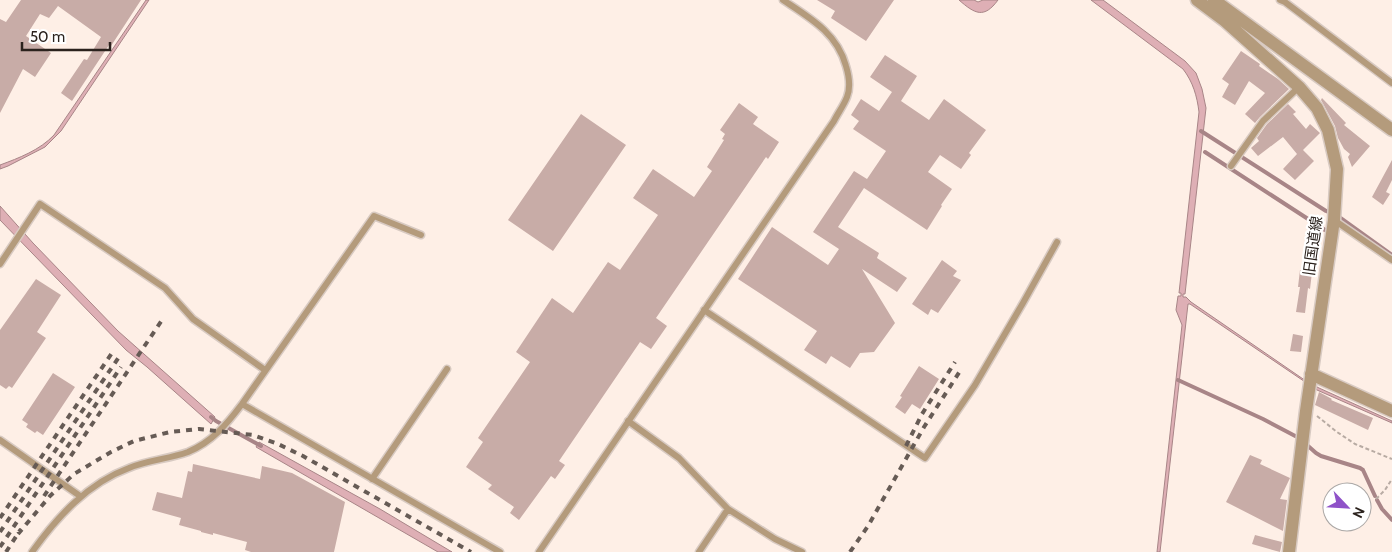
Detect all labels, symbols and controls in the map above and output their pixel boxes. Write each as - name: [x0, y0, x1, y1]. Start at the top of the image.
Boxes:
- scale bar: [22, 20, 110, 52]
- text: 50 m: [30, 28, 65, 46]
- street label: 旧国道線: [1300, 215, 1326, 277]
- north arrow: [1322, 482, 1372, 532]
- text: N: [1349, 504, 1369, 521]

